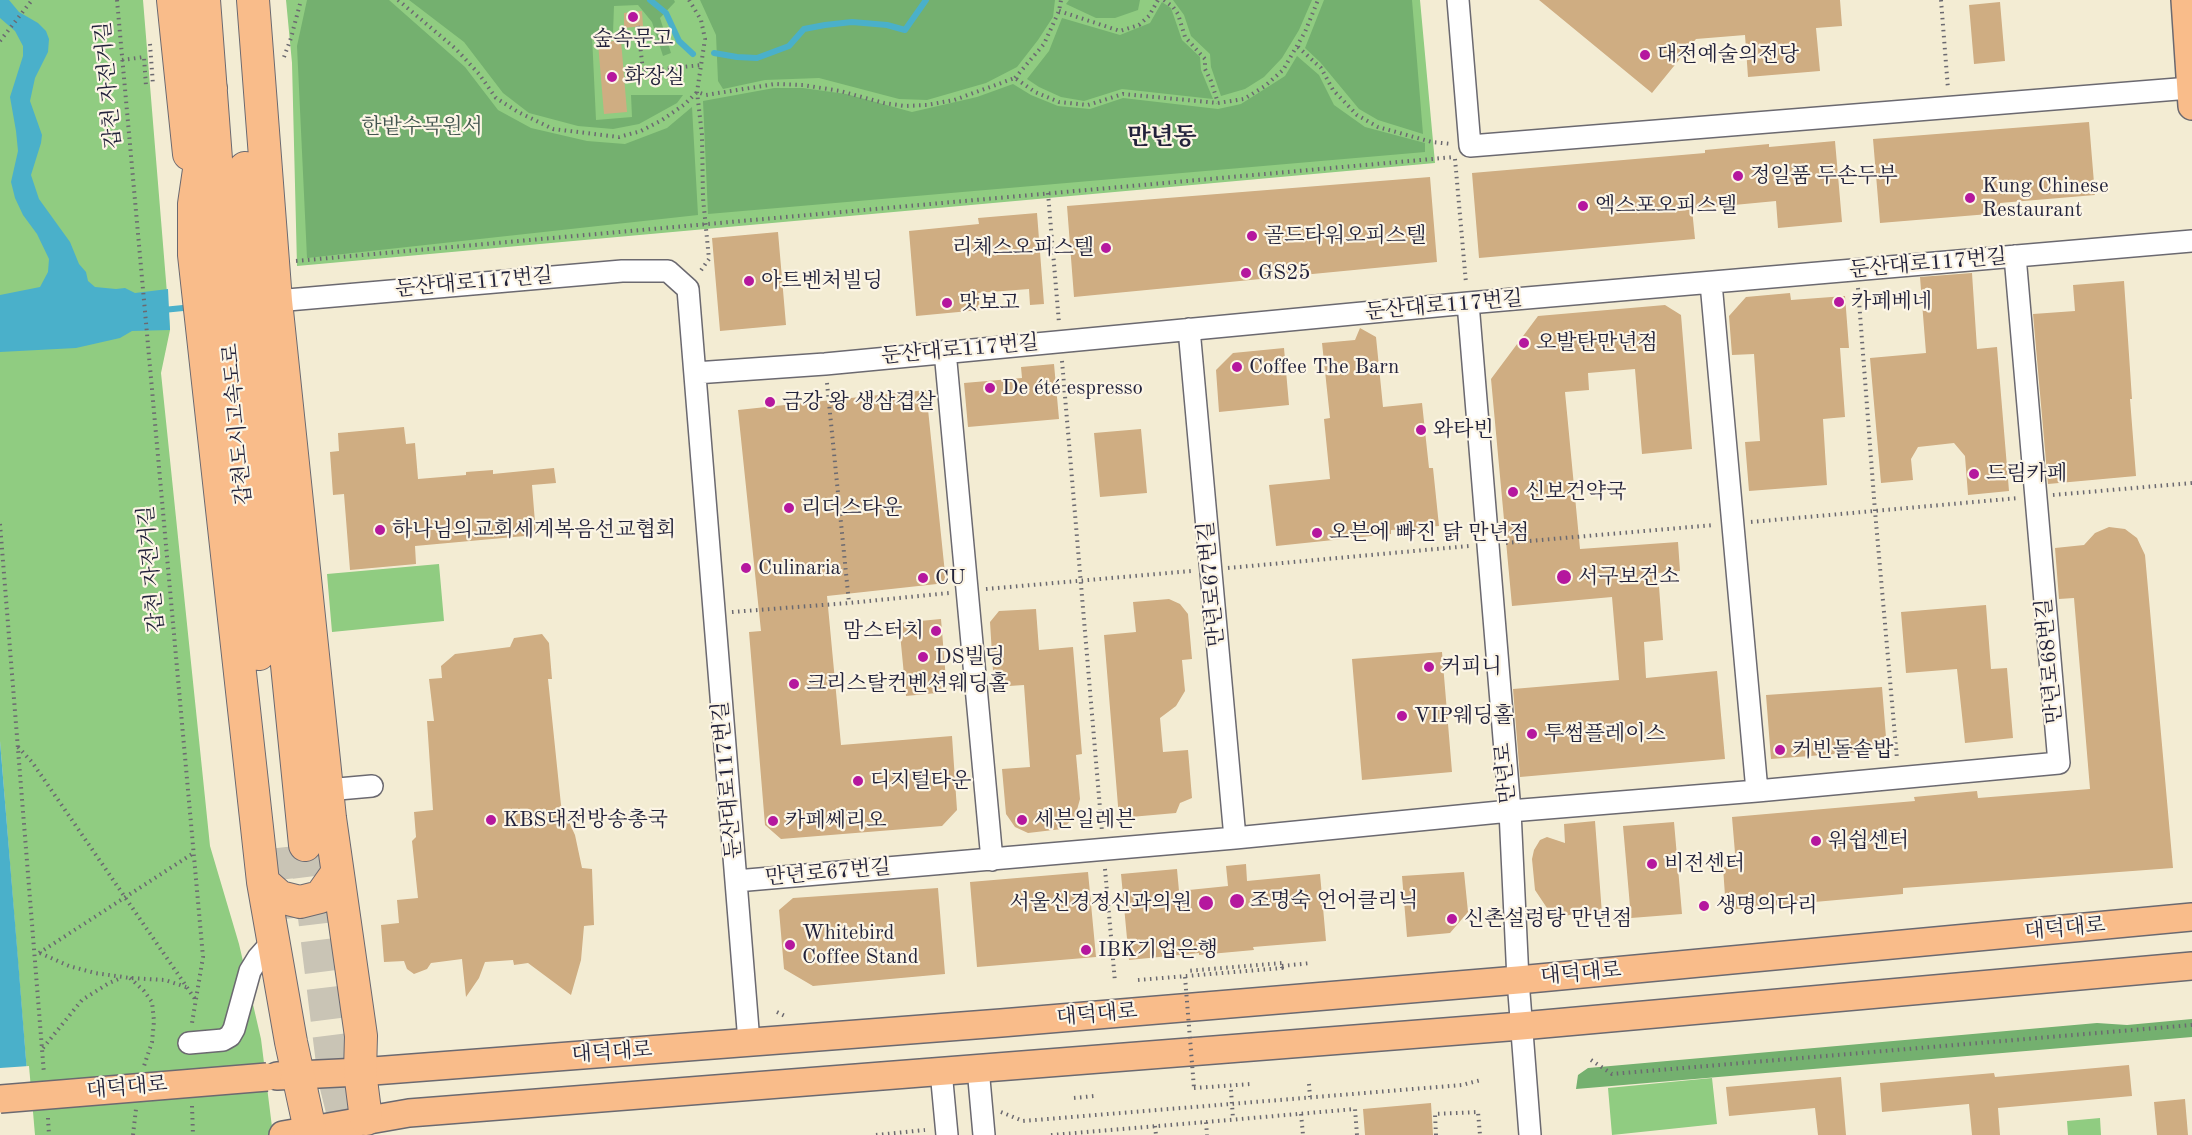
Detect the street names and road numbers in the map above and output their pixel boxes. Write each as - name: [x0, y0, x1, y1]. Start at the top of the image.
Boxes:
- street label: 갑천 자전거길: [91, 20, 127, 150]
- street label: 둔산대로117번길: [1848, 245, 2008, 283]
- street label: 둔산대로117번길: [394, 264, 554, 302]
- street label: 둔산대로117번길: [1364, 287, 1524, 325]
- street label: 둔산대로117번길: [880, 331, 1040, 369]
- street label: 갑천도시고속도로: [218, 342, 258, 506]
- street label: 갑천 자전거길: [134, 504, 170, 634]
- street label: 만년로67번길: [1194, 520, 1230, 648]
- street label: 만년로68번길: [2032, 597, 2068, 725]
- street label: 둔산대로117번길: [709, 700, 747, 860]
- street label: 만년로: [1491, 742, 1521, 804]
- street label: 만년로67번길: [764, 855, 892, 891]
- street label: 대덕대로: [2023, 913, 2107, 945]
- street label: 대덕대로: [1539, 958, 1623, 990]
- street label: 대덕대로: [1055, 999, 1139, 1031]
- street label: 대덕대로: [571, 1038, 653, 1068]
- street label: 대덕대로: [85, 1072, 169, 1104]

